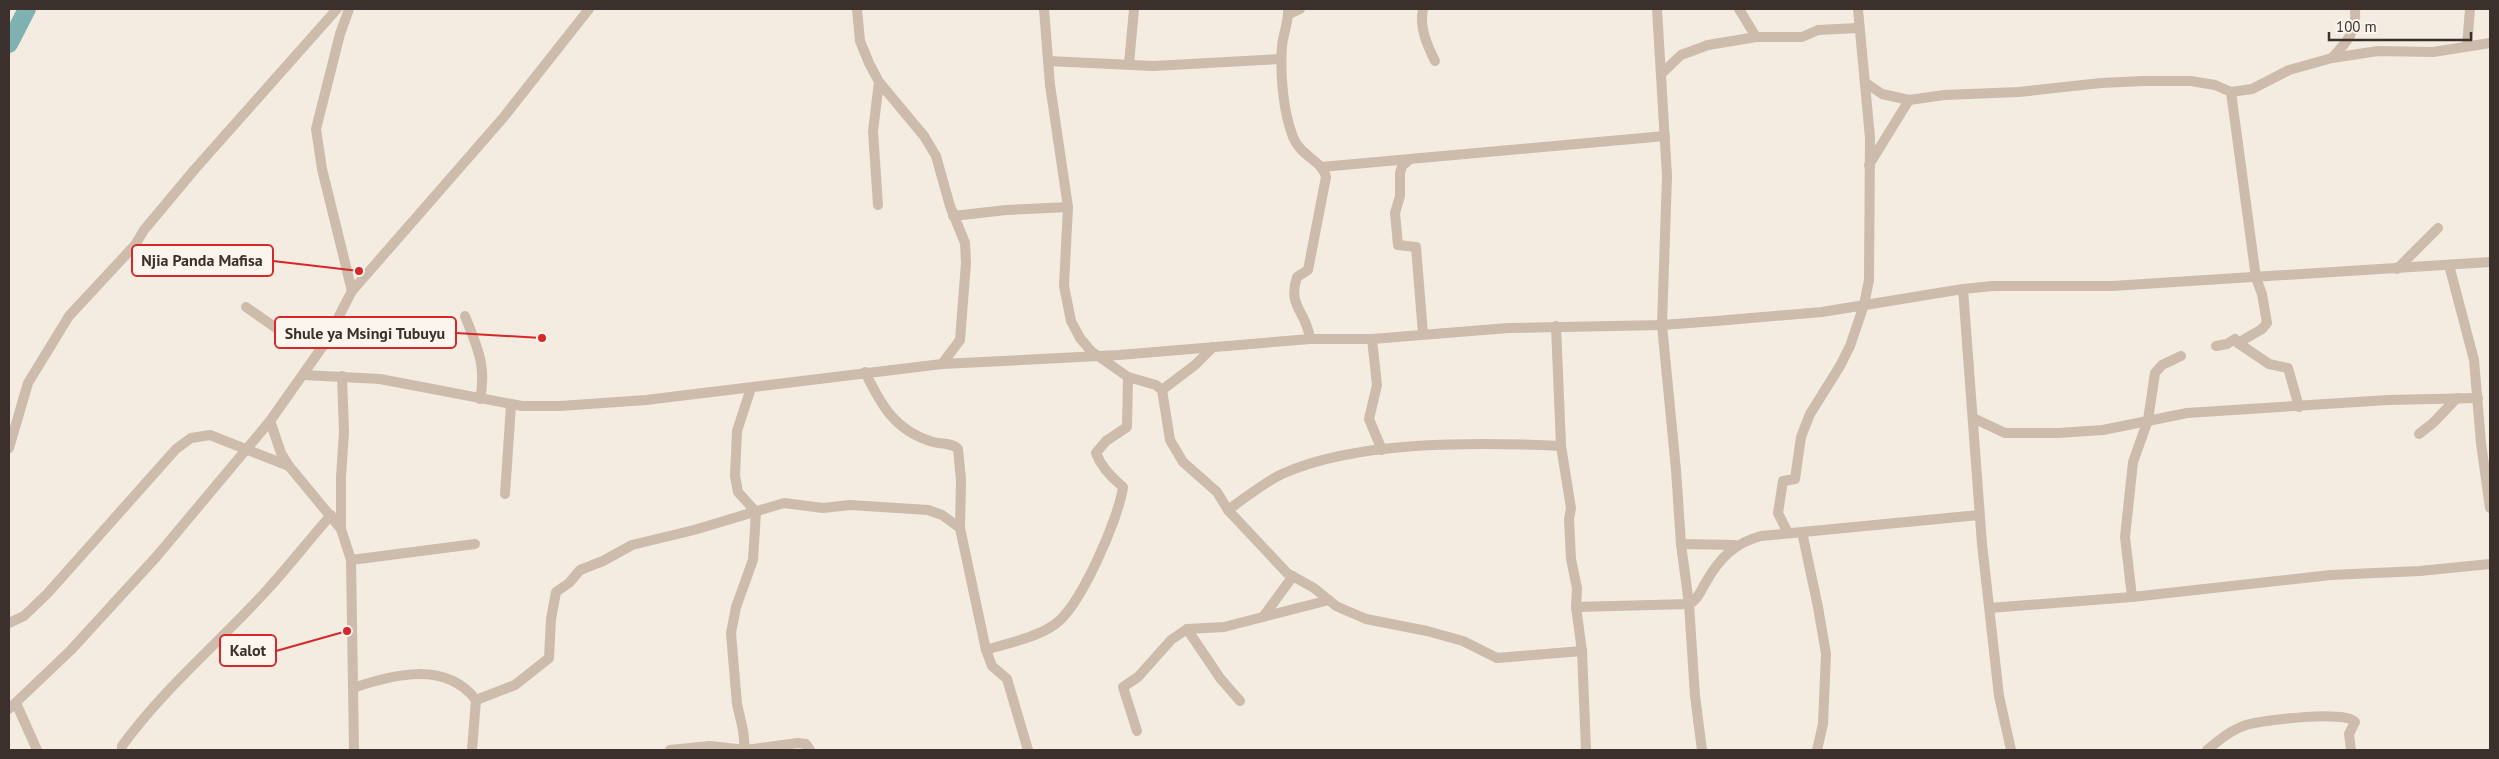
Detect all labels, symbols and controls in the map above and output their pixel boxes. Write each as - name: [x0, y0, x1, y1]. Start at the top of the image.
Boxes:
- scale bar: [2329, 10, 2472, 42]
- text: 100 m: [2336, 17, 2377, 36]
- callout: Njia Panda Mafisa: [132, 245, 273, 276]
- text: Njia Panda Mafisa: [141, 250, 263, 270]
- callout: Shule ya Msingi Tubuyu: [275, 317, 456, 348]
- text: Shule ya Msingi Tubuyu: [285, 323, 445, 343]
- callout: Kalot: [220, 635, 276, 666]
- text: Kalot: [230, 640, 267, 660]

